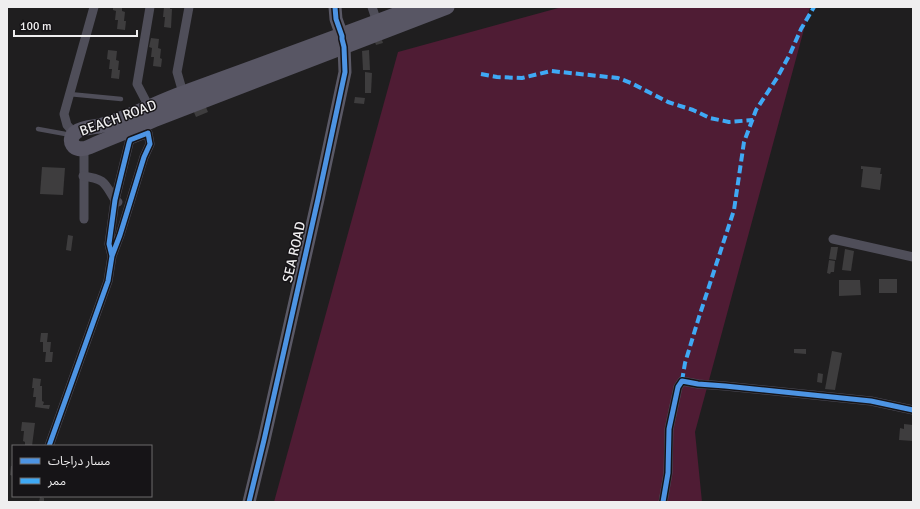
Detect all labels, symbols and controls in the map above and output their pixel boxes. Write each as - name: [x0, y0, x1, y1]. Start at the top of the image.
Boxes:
- scale bar: [14, 12, 137, 38]
- text: 100 m: [20, 19, 52, 34]
- street label: BEACH ROAD: [77, 96, 159, 140]
- street label: SEA ROAD: [279, 220, 309, 284]
- legend: [12, 445, 152, 497]
- text: مسار دراجات: [48, 454, 110, 469]
- text: ممر: [47, 474, 66, 489]

